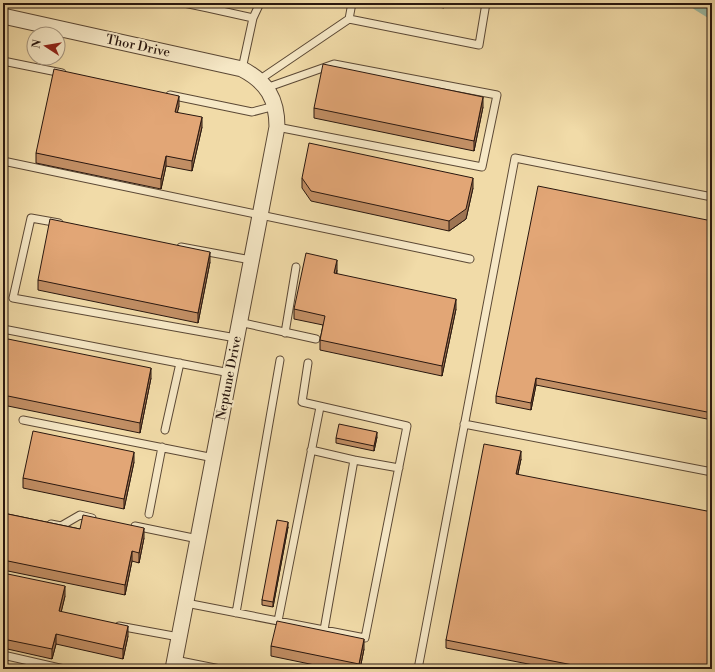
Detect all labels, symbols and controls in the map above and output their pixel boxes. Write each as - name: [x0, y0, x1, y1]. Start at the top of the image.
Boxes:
- north arrow: [26, 26, 66, 66]
- street label: Thor Drive: [104, 31, 172, 61]
- text: N: [29, 38, 45, 50]
- street label: Neptune Drive: [213, 334, 245, 422]

